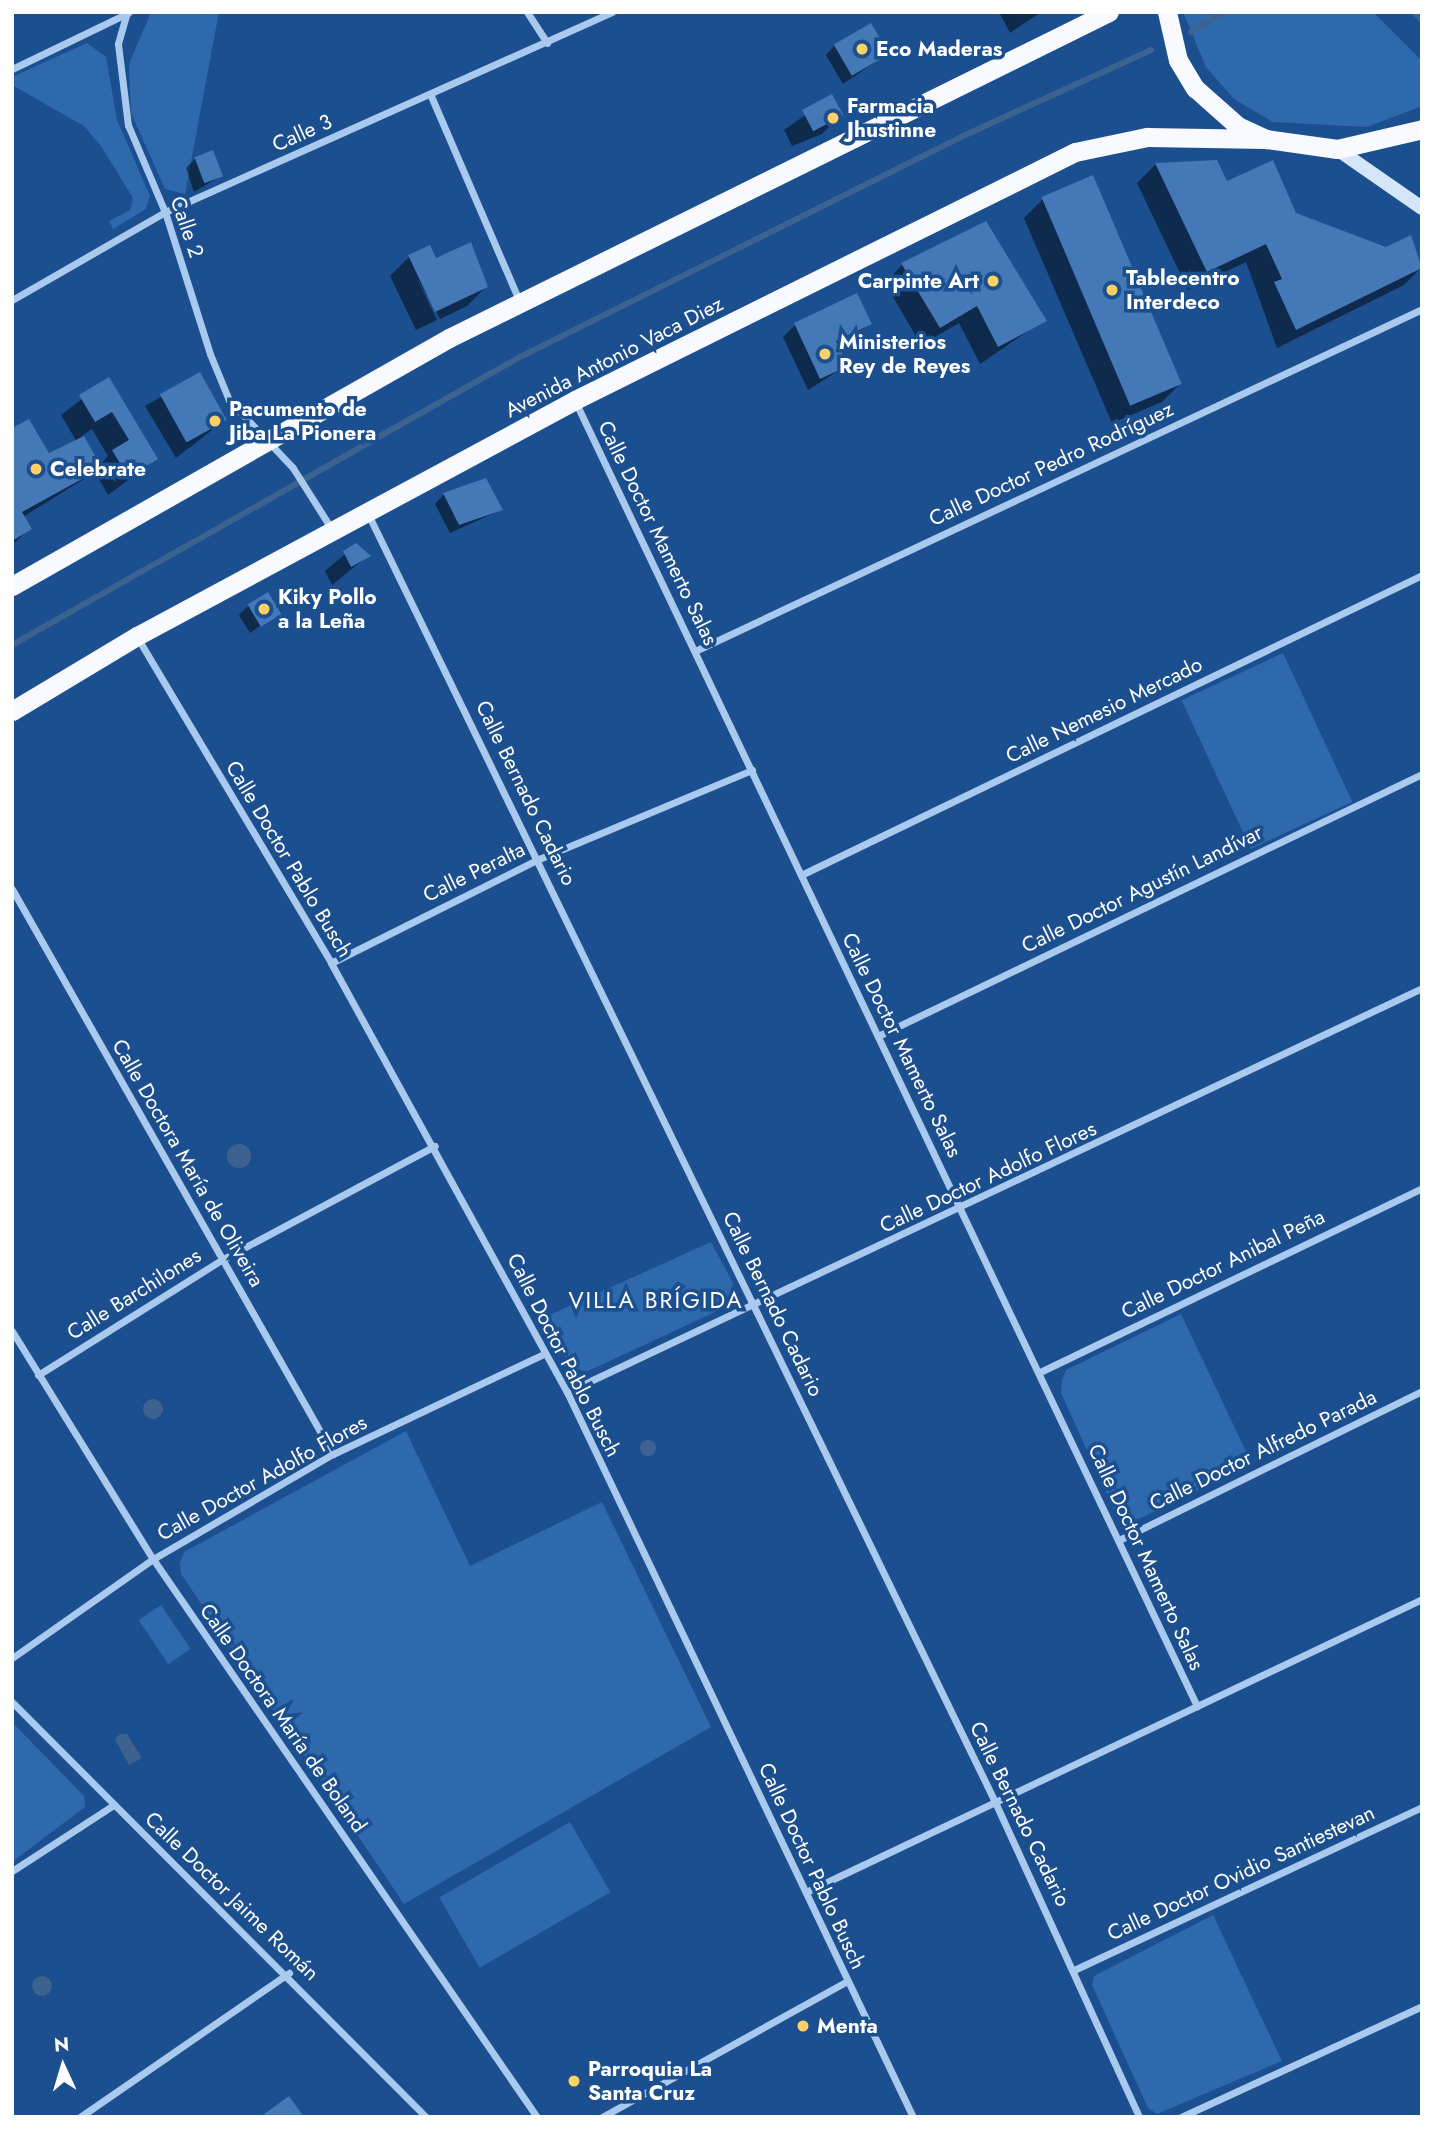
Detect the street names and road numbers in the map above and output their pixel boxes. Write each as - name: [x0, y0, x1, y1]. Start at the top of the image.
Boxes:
- street label: Calle 3: [268, 109, 336, 157]
- street label: Calle 2: [165, 193, 209, 261]
- street label: Avenida Antonio Vaca Diez: [501, 291, 727, 423]
- street label: Calle Doctor Pedro Rodríguez: [925, 396, 1177, 532]
- street label: Calle Doctor Mamerto Salas: [593, 417, 723, 649]
- street label: Calle Nemesio Mercado: [1002, 651, 1206, 769]
- street label: Calle Bernado Cadario: [470, 696, 582, 890]
- street label: Calle Doctor Pablo Busch: [220, 756, 358, 962]
- street label: Calle Doctor Agustín Landívar: [1018, 820, 1266, 958]
- street label: Calle Peralta: [419, 837, 529, 907]
- street label: Calle Doctor Mamerto Salas: [837, 929, 967, 1161]
- street label: Calle Doctora María de Oliveira: [107, 1035, 269, 1291]
- street label: Calle Doctor Adolfo Flores: [876, 1116, 1100, 1238]
- street label: Calle Doctor Anibal Peña: [1117, 1204, 1329, 1324]
- street label: Calle Bernado Cadario: [717, 1207, 829, 1401]
- street label: Calle Barchilones: [62, 1243, 206, 1345]
- street label: Calle Doctor Pablo Busch: [502, 1249, 626, 1461]
- street label: Calle Doctor Alfredo Parada: [1145, 1384, 1381, 1516]
- street label: Calle Doctor Adolfo Flores: [153, 1410, 371, 1546]
- street label: Calle Doctor Mamerto Salas: [1083, 1440, 1209, 1674]
- street label: Calle Doctora María de Boland: [194, 1599, 372, 1837]
- street label: Calle Bernado Cadario: [964, 1717, 1076, 1911]
- street label: Calle Doctor Pablo Busch: [753, 1759, 871, 1973]
- street label: Calle Doctor Ovidio Santiestevan: [1103, 1800, 1379, 1946]
- street label: Calle Doctor Jaime Román: [140, 1806, 324, 1986]

